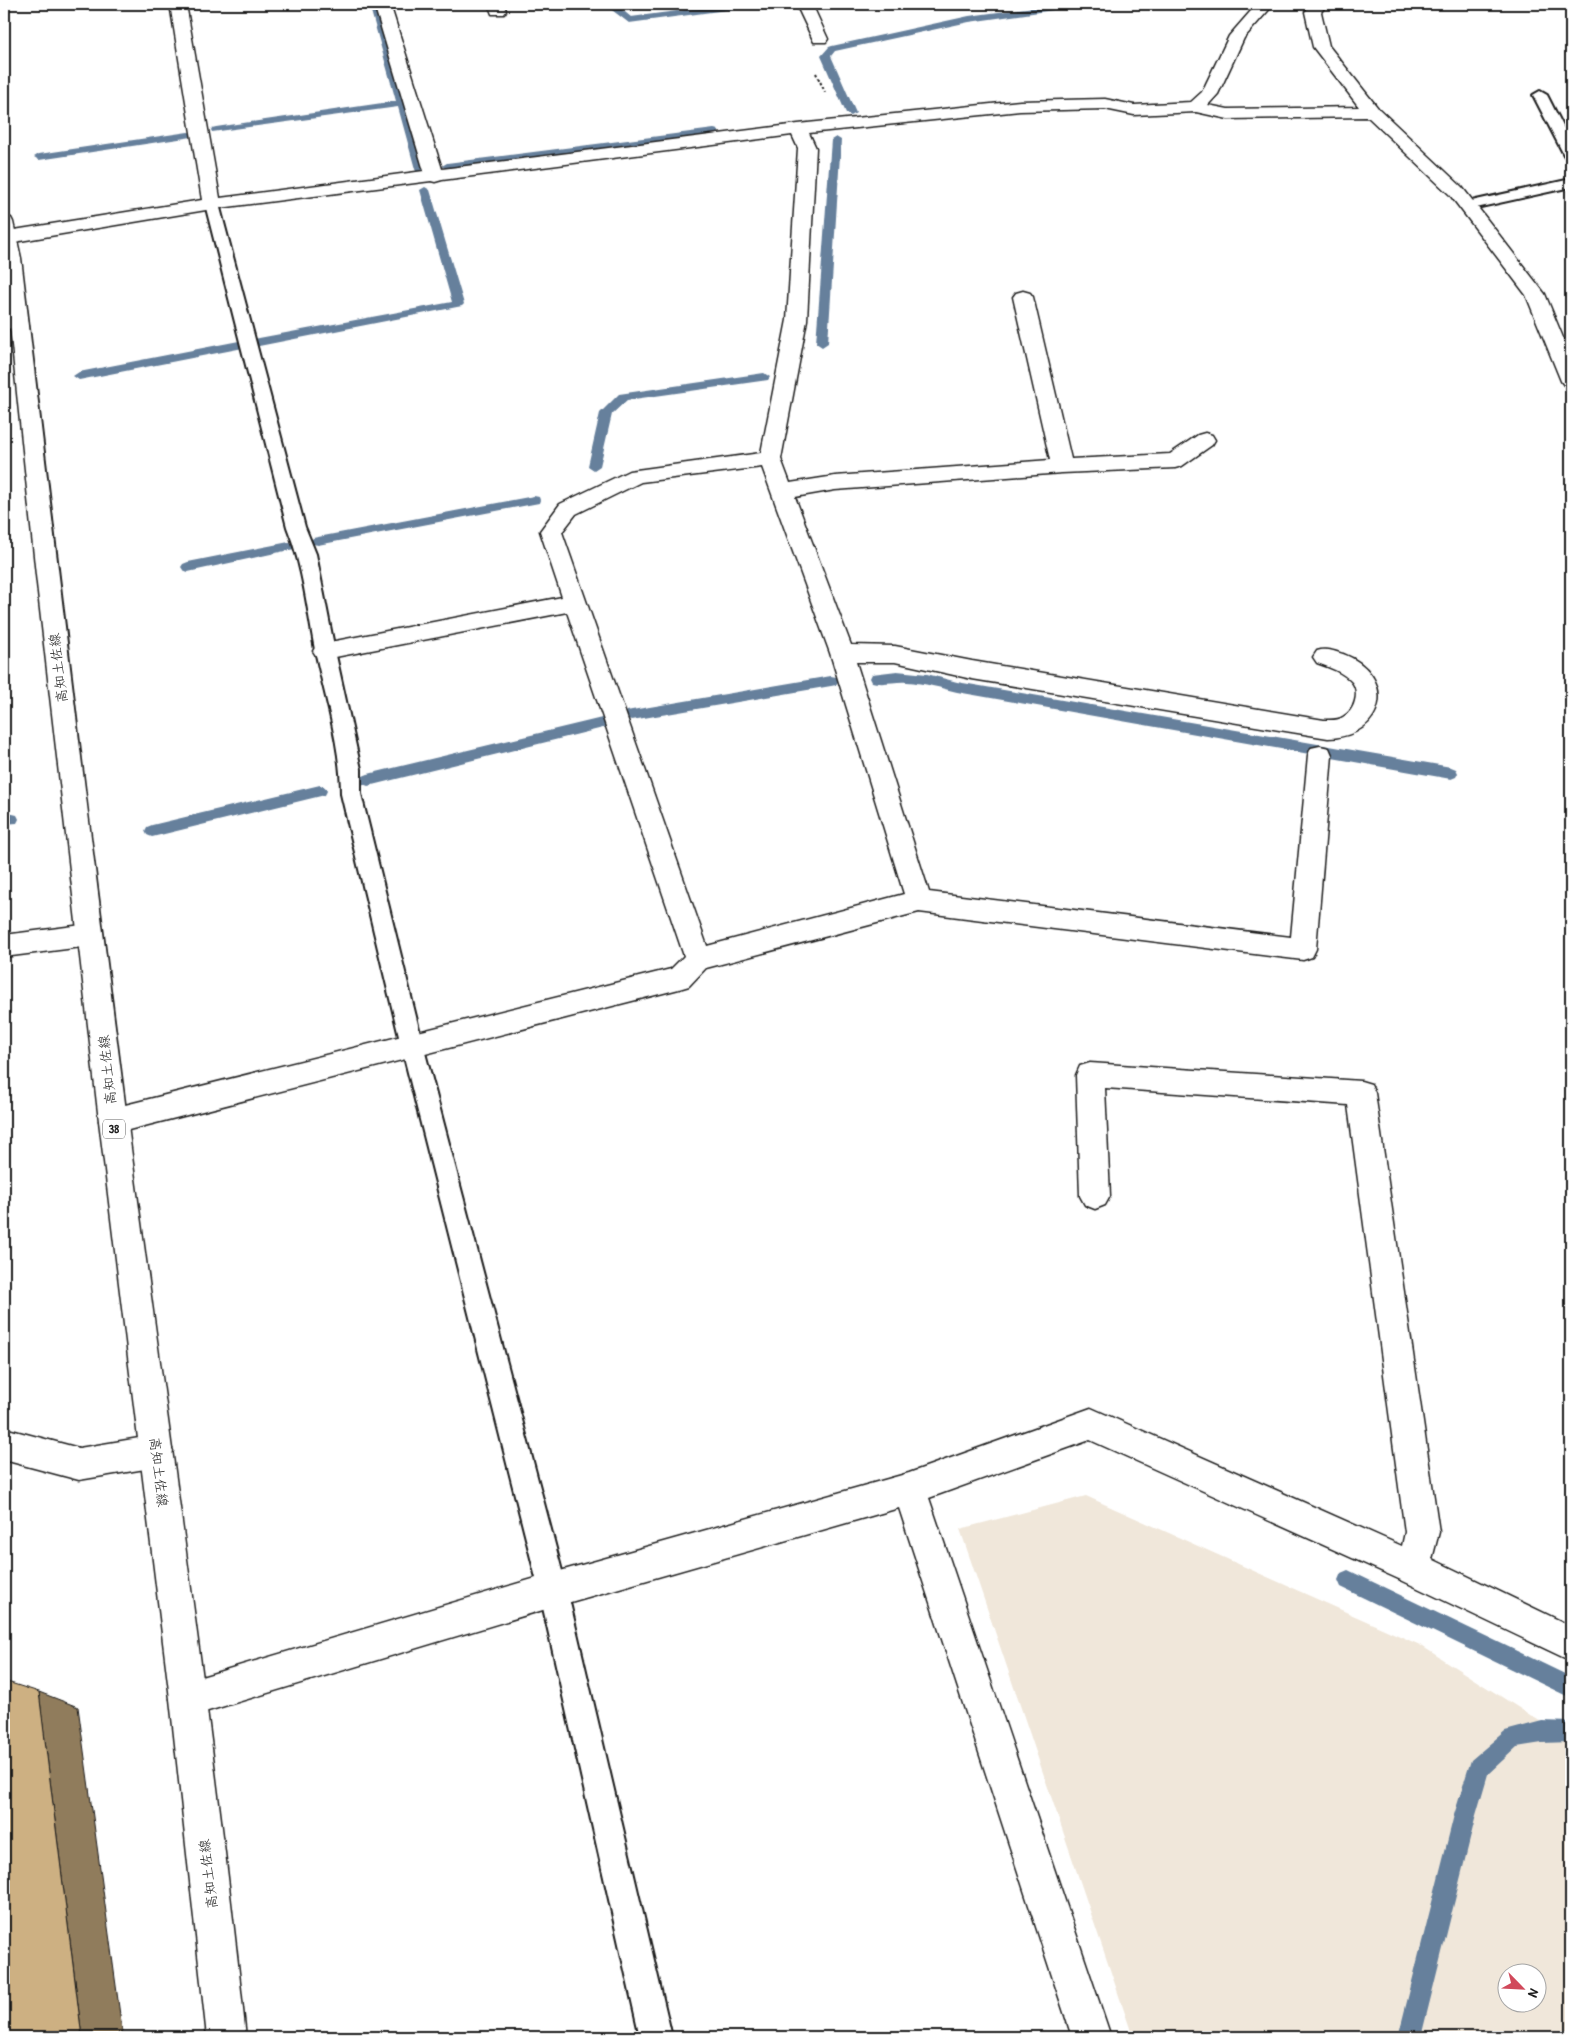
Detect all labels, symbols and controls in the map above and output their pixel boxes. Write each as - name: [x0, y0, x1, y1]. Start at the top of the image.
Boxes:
- street label: 高知土佐線: [44, 632, 71, 704]
- street label: 高知土佐線: [93, 1034, 120, 1106]
- road number: 38: [103, 1120, 125, 1138]
- street label: 高知土佐線: [146, 1436, 173, 1508]
- street label: 高知土佐線: [194, 1838, 221, 1910]
- north arrow: [1498, 1964, 1548, 2014]
- text: N: [1524, 1986, 1545, 2001]

